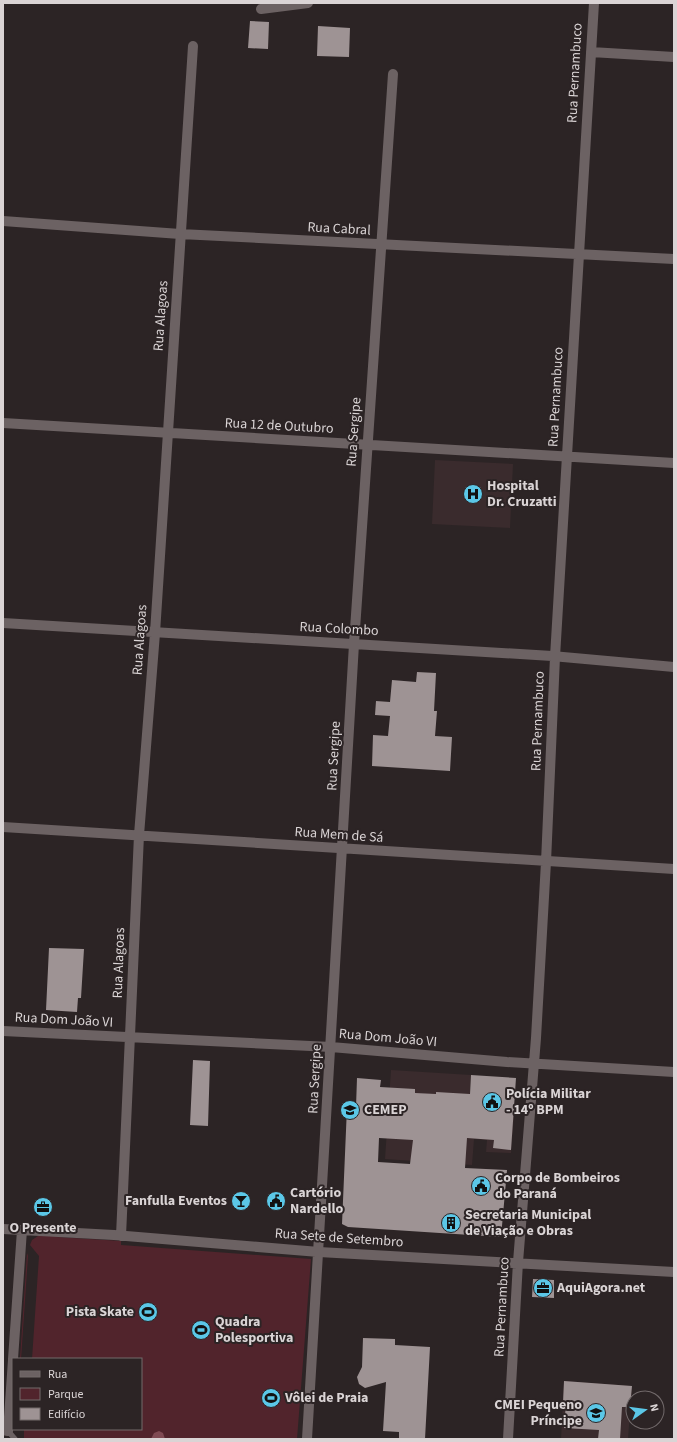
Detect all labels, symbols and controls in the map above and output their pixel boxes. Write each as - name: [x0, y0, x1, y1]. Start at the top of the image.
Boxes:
- street label: Rua Pernambuco: [562, 22, 588, 124]
- street label: Rua Cabral: [307, 217, 372, 241]
- street label: Rua Alagoas: [149, 280, 173, 352]
- street label: Rua Pernambuco: [543, 346, 569, 448]
- street label: Rua Sergipe: [342, 396, 366, 468]
- street label: Rua 12 de Outubro: [224, 413, 334, 439]
- place label: Hospital Dr. Cruzatti: [487, 476, 557, 512]
- hospital icon: Hospital Dr. Cruzatti: [462, 483, 484, 505]
- street label: Rua Alagoas: [128, 604, 152, 676]
- street label: Rua Colombo: [299, 617, 379, 641]
- street label: Rua Pernambuco: [526, 671, 550, 771]
- street label: Rua Sergipe: [322, 721, 346, 791]
- street label: Rua Mem de Sá: [294, 822, 384, 848]
- street label: Rua Alagoas: [108, 927, 130, 999]
- street label: Rua Dom João VI: [14, 1007, 114, 1033]
- street label: Rua Dom João VI: [338, 1024, 438, 1052]
- street label: Rua Sergipe: [303, 1044, 327, 1114]
- place label: Polícia Militar - 14º BPM: [506, 1084, 591, 1120]
- public building icon: Polícia Militar - 14º BPM: [481, 1091, 503, 1113]
- school or university icon: CEMEP: [339, 1099, 361, 1121]
- place label: CEMEP: [364, 1100, 407, 1120]
- place label: Corpo de Bombeiros do Paraná: [495, 1168, 620, 1204]
- public building icon: Corpo de Bombeiros do Paraná: [470, 1175, 492, 1197]
- place label: Cartório Nardello: [290, 1183, 343, 1219]
- bar icon: Fanfulla Eventos: [230, 1190, 252, 1212]
- public building icon: Cartório Nardello: [265, 1190, 287, 1212]
- place label: Fanfulla Eventos: [125, 1191, 227, 1211]
- office icon: O Presente: [32, 1196, 54, 1218]
- place label: Secretaria Municipal de Viação e Obras: [465, 1205, 591, 1241]
- building icon: Secretaria Municipal de Viação e Obras: [440, 1212, 462, 1234]
- place label: O Presente: [9, 1218, 77, 1238]
- street label: Rua Sete de Setembro: [274, 1224, 404, 1252]
- street label: Rua Pernambuco: [489, 1256, 515, 1358]
- office icon: AquiAgora.net: [532, 1277, 554, 1299]
- place label: AquiAgora.net: [556, 1278, 646, 1298]
- sports icon: Pista Skate: [137, 1301, 159, 1323]
- place label: Pista Skate: [66, 1302, 134, 1322]
- place label: Quadra Polesportiva: [215, 1312, 293, 1348]
- sports icon: Quadra Polesportiva: [190, 1319, 212, 1341]
- legend: [12, 1358, 142, 1430]
- text: Rua: [48, 1366, 67, 1383]
- text: Parque: [48, 1386, 84, 1403]
- sports icon: Vôlei de Praia: [260, 1387, 282, 1409]
- place label: Vôlei de Praia: [284, 1388, 368, 1408]
- north arrow: [625, 1390, 665, 1430]
- place label: CMEI Pequeno Príncipe: [494, 1395, 582, 1431]
- school or university icon: CMEI Pequeno Príncipe: [585, 1402, 607, 1424]
- text: N: [646, 1402, 662, 1413]
- text: Edifício: [48, 1406, 85, 1423]

